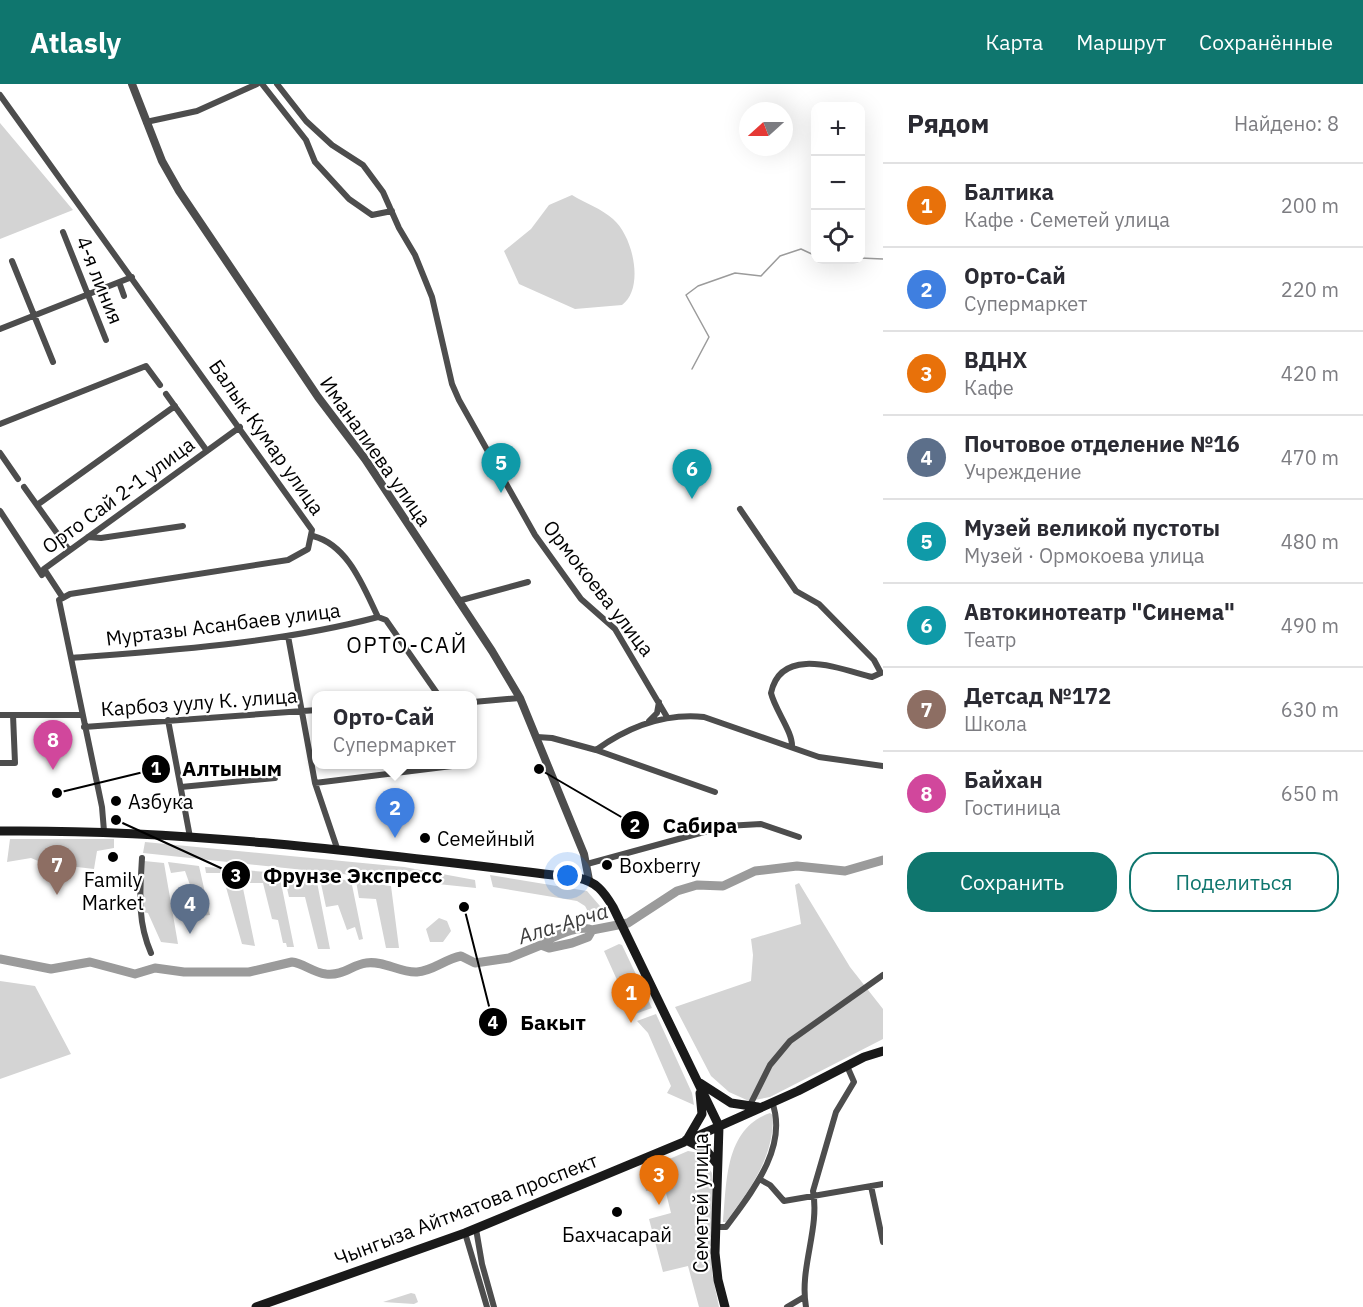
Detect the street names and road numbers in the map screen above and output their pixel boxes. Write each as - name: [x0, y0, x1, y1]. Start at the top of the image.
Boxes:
- street label: 4-я линия: [70, 232, 130, 328]
- street label: Балык Кумар улица: [203, 354, 331, 520]
- street label: Иманалиева улица: [314, 371, 438, 532]
- street label: Орто Сай 2-1 улица: [36, 430, 200, 560]
- street label: Ормокоева улица: [537, 514, 661, 662]
- street label: Муртазы Асанбаев улица: [104, 596, 342, 652]
- street label: Карбоз уулу К. улица: [100, 682, 299, 722]
- street label: Семетей улица: [687, 1133, 714, 1273]
- street label: Чынгыза Айтматова проспект: [330, 1146, 602, 1272]

